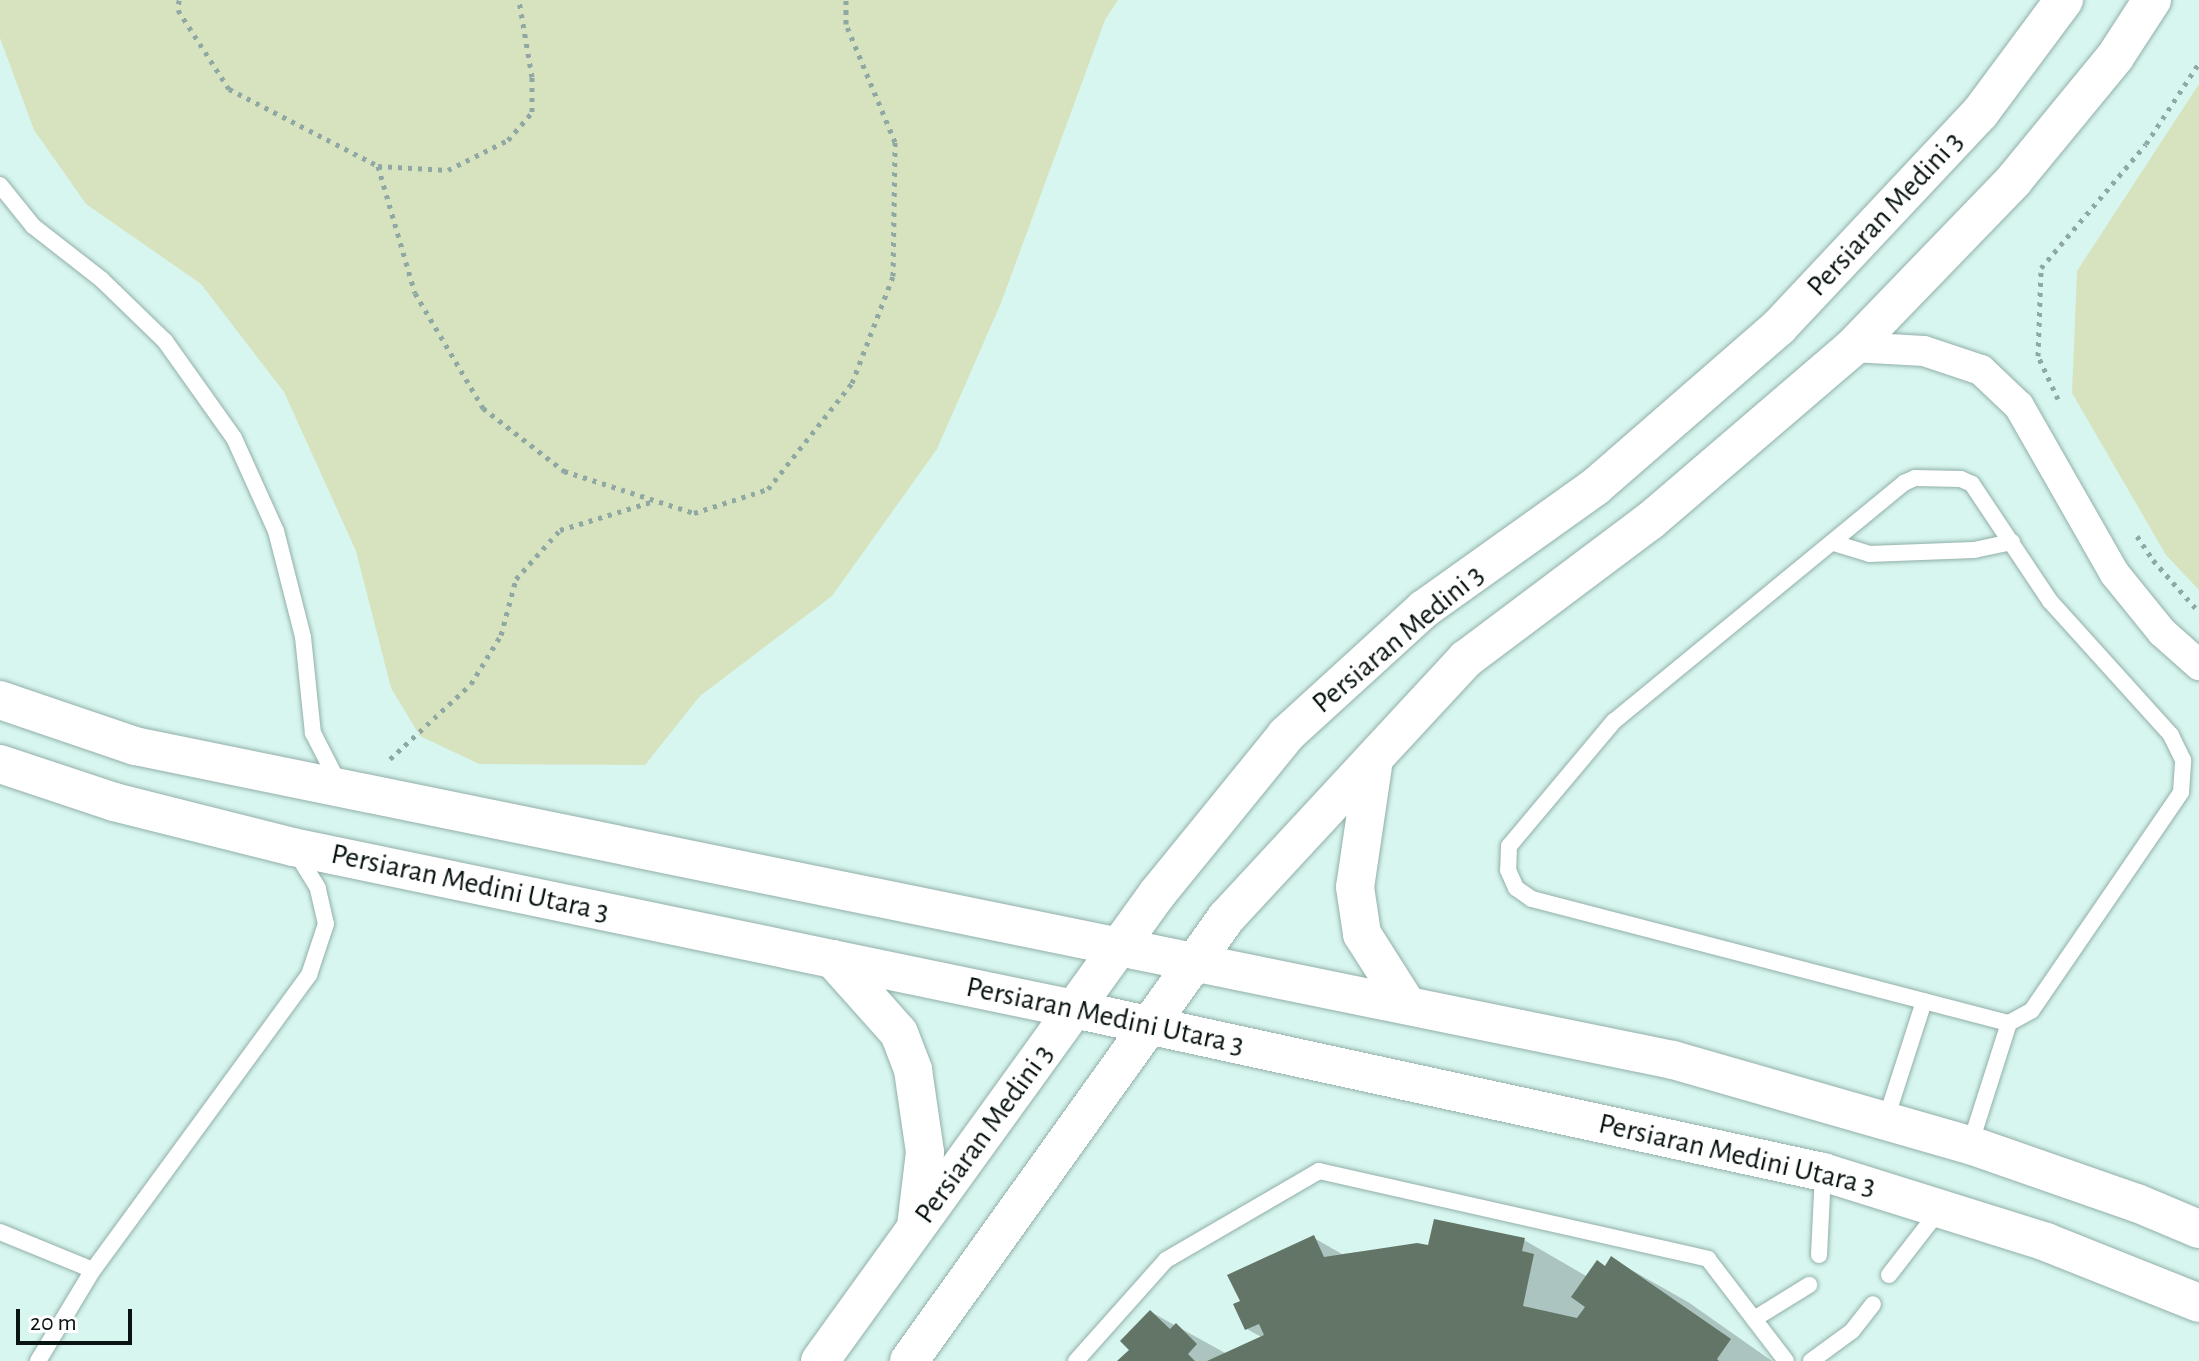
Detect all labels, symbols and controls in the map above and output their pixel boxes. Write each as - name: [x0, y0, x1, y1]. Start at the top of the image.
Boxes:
- street label: Persiaran Medini 3: [1799, 124, 1971, 304]
- street label: Persiaran Medini 3: [1305, 557, 1491, 721]
- street label: Persiaran Medini Utara 3: [328, 836, 612, 930]
- street label: Persiaran Medini Utara 3: [963, 969, 1247, 1063]
- street label: Persiaran Medini 3: [907, 1037, 1061, 1231]
- street label: Persiaran Medini Utara 3: [1595, 1106, 1879, 1204]
- scale bar: [20, 1293, 136, 1343]
- text: 20 m: [30, 1311, 77, 1335]

